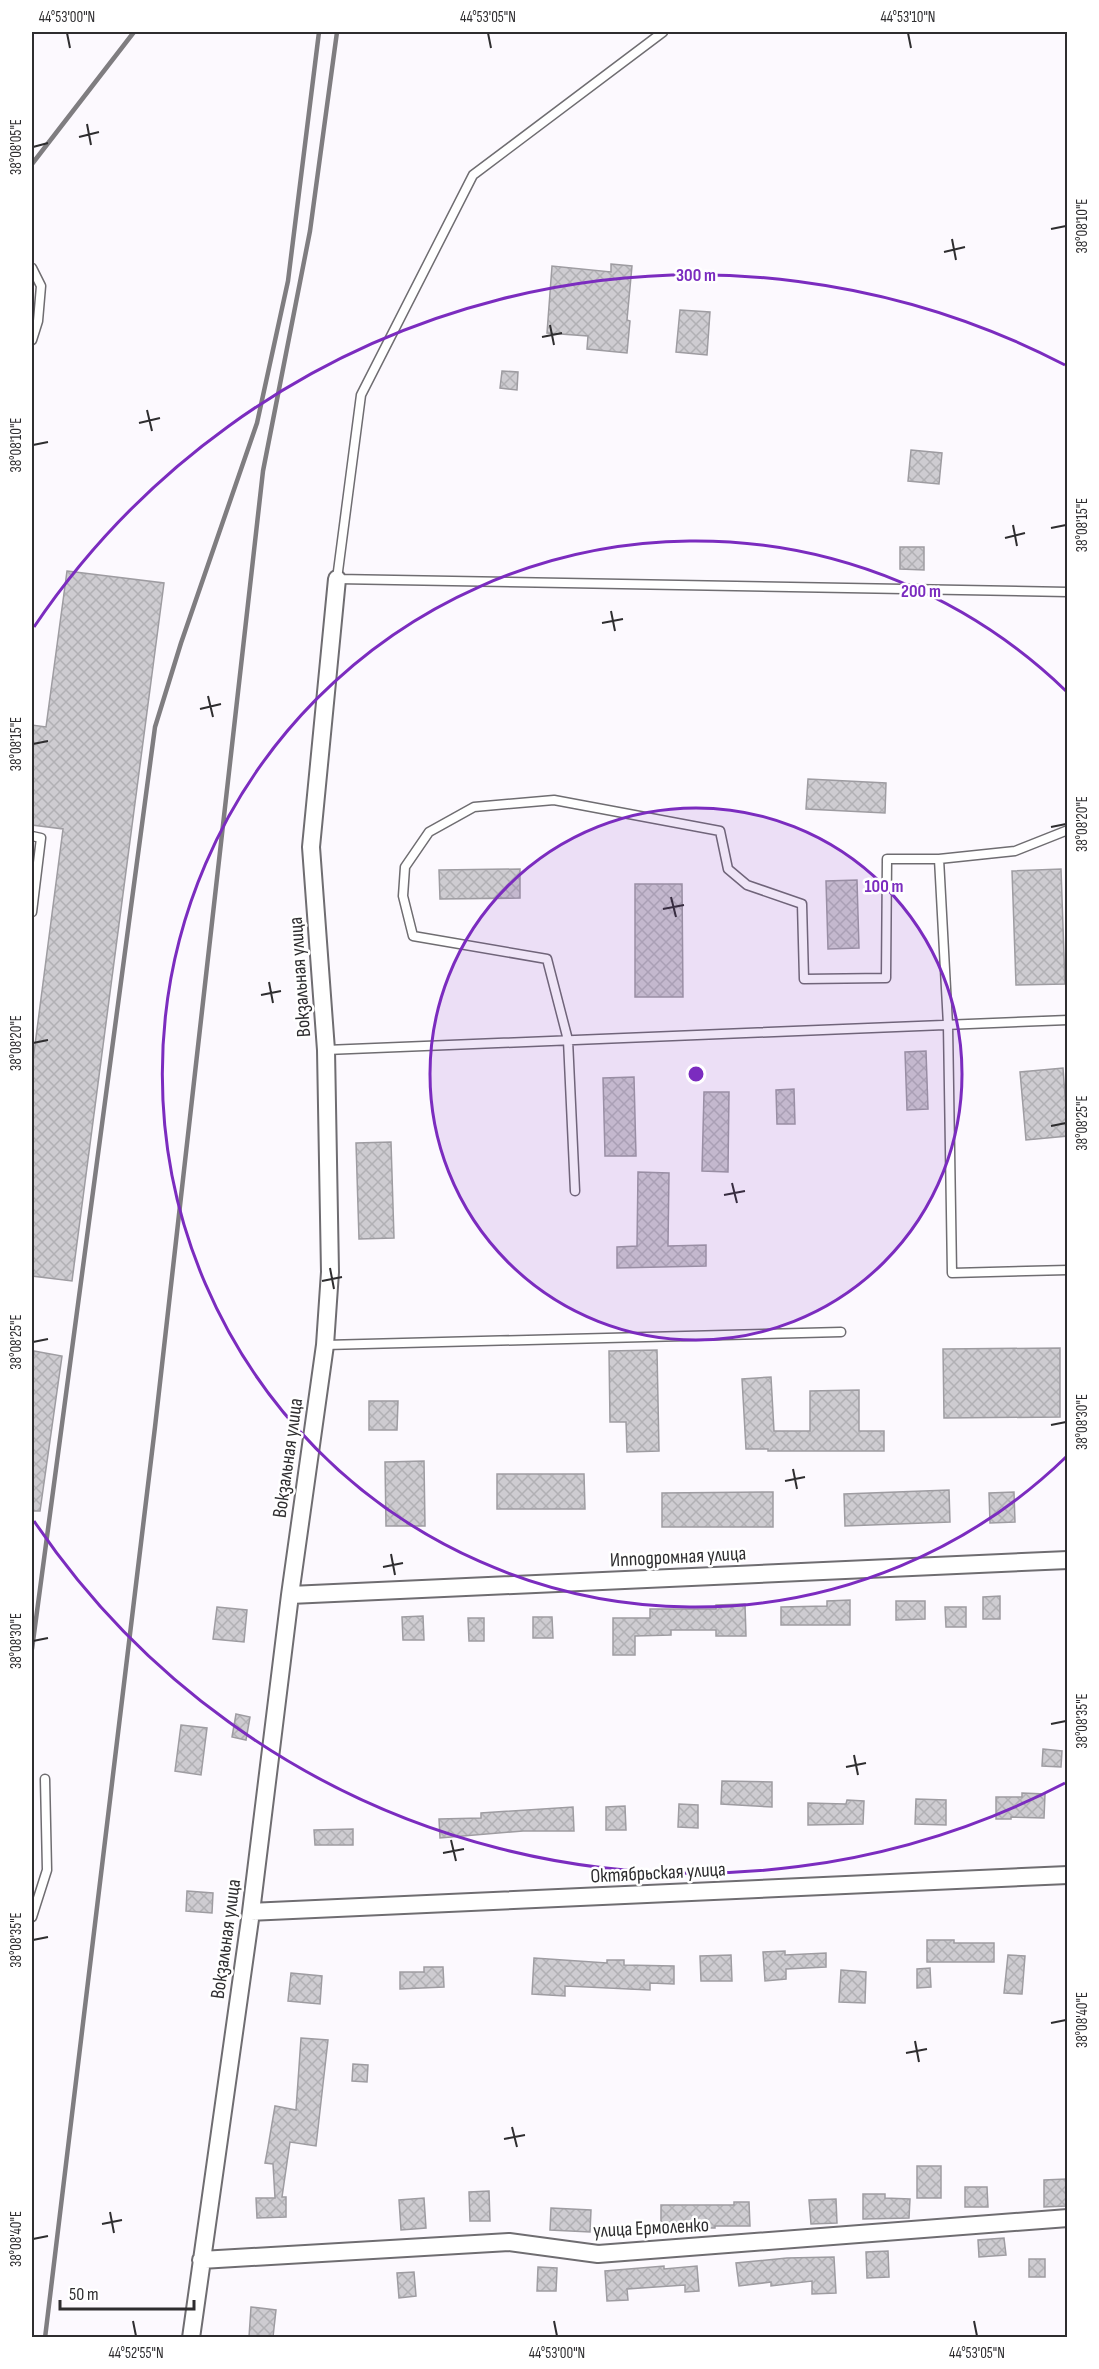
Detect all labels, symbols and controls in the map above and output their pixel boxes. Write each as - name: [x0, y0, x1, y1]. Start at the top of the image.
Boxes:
- text: 44°53'00"N: [39, 8, 95, 27]
- text: 44°53'05"N: [460, 8, 516, 27]
- text: 44°53'10"N: [880, 8, 936, 27]
- text: 38°08'05"E: [7, 119, 26, 175]
- text: 38°08'10"E: [1073, 198, 1092, 254]
- text: 300 m: [676, 265, 716, 286]
- text: 38°08'10"E: [7, 417, 26, 473]
- text: 38°08'15"E: [1073, 498, 1092, 552]
- text: 200 m: [901, 581, 941, 602]
- text: 38°08'15"E: [7, 717, 26, 771]
- text: 38°08'20"E: [1073, 796, 1092, 852]
- text: 100 m: [865, 876, 904, 897]
- street label: Вокзальная улица: [284, 916, 316, 1038]
- text: 38°08'20"E: [7, 1015, 26, 1071]
- centre of rings: [686, 1064, 706, 1084]
- text: 38°08'25"E: [1073, 1095, 1092, 1151]
- text: 38°08'25"E: [7, 1314, 26, 1370]
- text: 38°08'30"E: [1073, 1394, 1092, 1450]
- street label: Вокзальная улица: [268, 1397, 308, 1519]
- street label: Ипподромная улица: [609, 1541, 747, 1573]
- text: 38°08'30"E: [7, 1613, 26, 1669]
- text: 38°08'35"E: [1073, 1693, 1092, 1749]
- street label: Октябрьская улица: [590, 1857, 726, 1889]
- street label: Вокзальная улица: [206, 1878, 246, 2000]
- text: 38°08'35"E: [7, 1912, 26, 1968]
- text: 38°08'40"E: [1073, 1992, 1092, 2048]
- text: 38°08'40"E: [7, 2211, 26, 2267]
- street label: улица Ермоленко: [593, 2213, 709, 2243]
- scale bar: [60, 2273, 194, 2311]
- text: 50 m: [69, 2284, 99, 2305]
- text: 44°52'55"N: [108, 2344, 164, 2363]
- text: 44°53'00"N: [529, 2344, 585, 2363]
- text: 44°53'05"N: [949, 2344, 1005, 2363]

